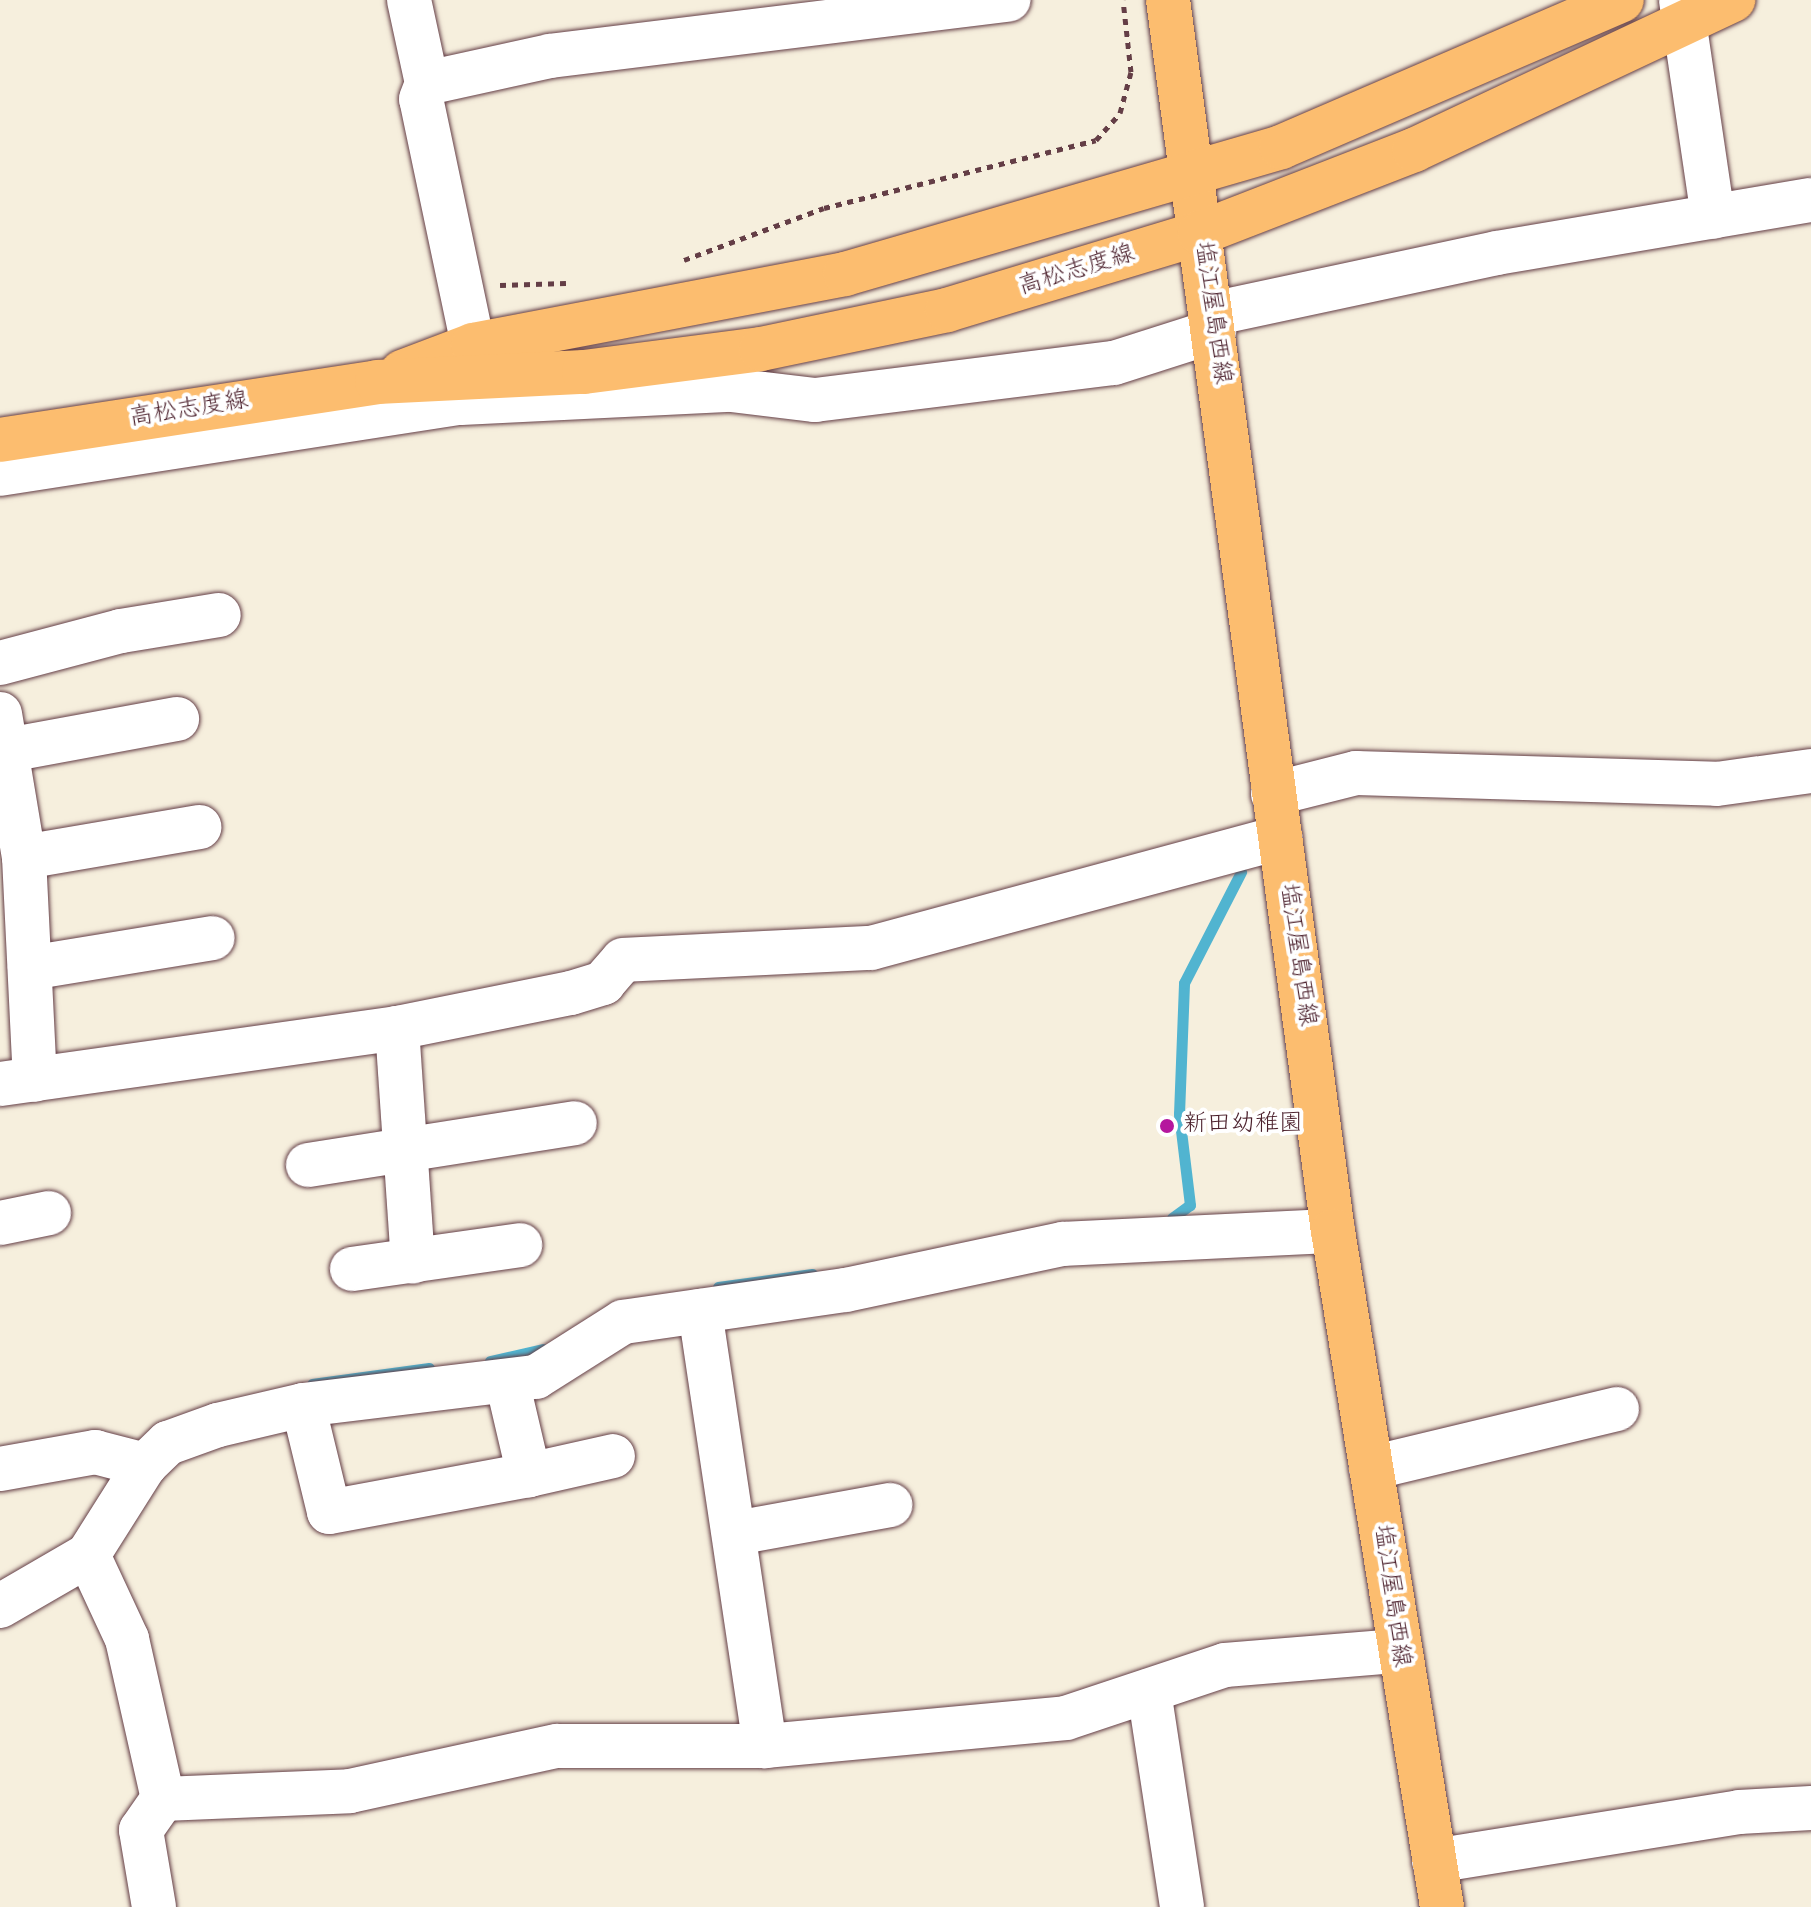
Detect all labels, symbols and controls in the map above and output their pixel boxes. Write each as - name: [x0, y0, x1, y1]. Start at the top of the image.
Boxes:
- street label: 塩江屋島西線: [1187, 240, 1235, 386]
- street label: 高松志度線: [1015, 241, 1139, 303]
- street label: 高松志度線: [127, 387, 251, 435]
- street label: 塩江屋島西線: [1272, 882, 1320, 1028]
- place label: 新田幼稚園: [1183, 1112, 1303, 1140]
- marker: 新田幼稚園: [1158, 1117, 1176, 1135]
- street label: 塩江屋島西線: [1366, 1523, 1414, 1669]

